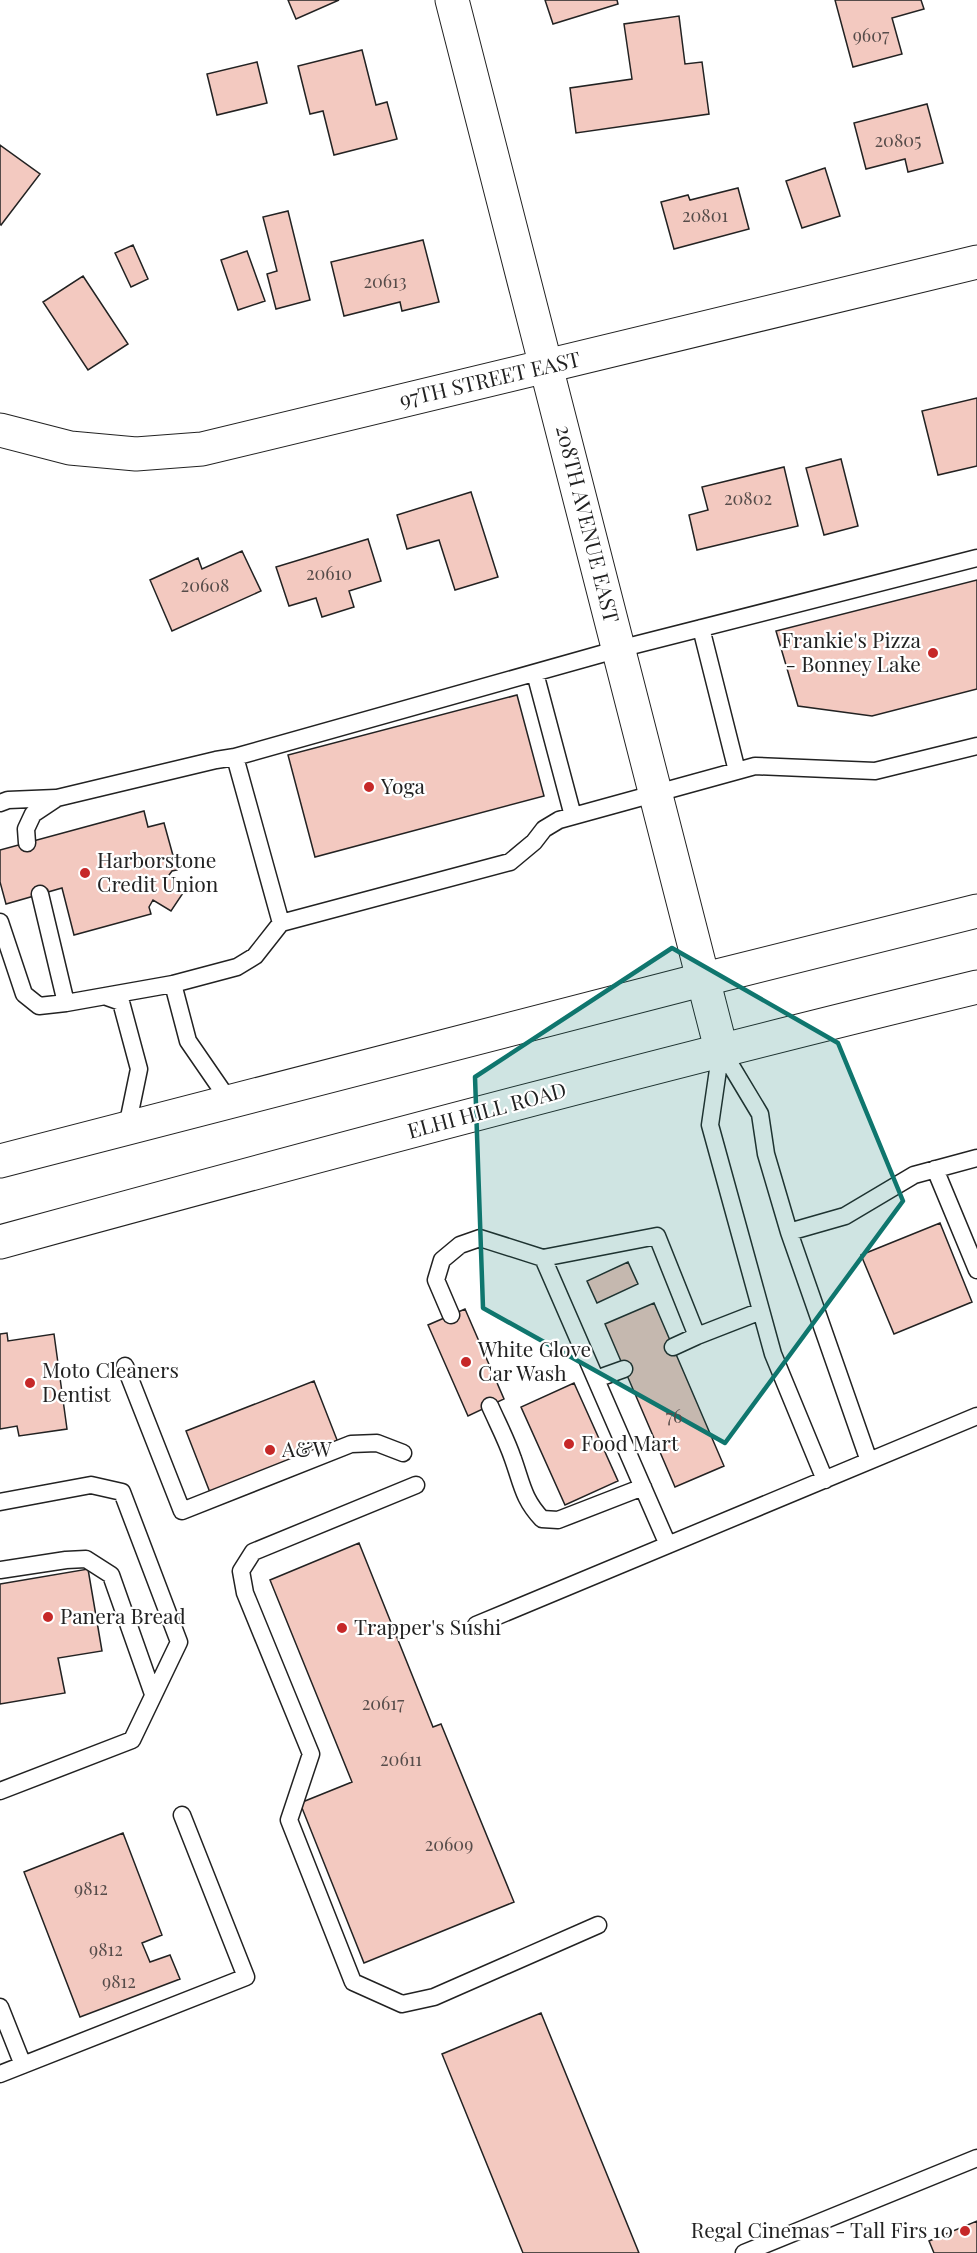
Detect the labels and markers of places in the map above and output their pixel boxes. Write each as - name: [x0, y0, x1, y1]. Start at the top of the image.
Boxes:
- place label: Frankie's Pizza - Bonney Lake: [781, 625, 922, 677]
- marker: Frankie's Pizza - Bonney Lake: [926, 646, 940, 660]
- place label: Yoga: [380, 771, 425, 799]
- marker: Yoga: [362, 780, 376, 794]
- place label: Harborstone Credit Union: [97, 845, 219, 897]
- marker: Harborstone Credit Union: [78, 866, 92, 880]
- place label: White Glove Car Wash: [477, 1334, 591, 1386]
- place label: Moto Cleaners Dentist: [42, 1355, 179, 1407]
- marker: White Glove Car Wash: [459, 1355, 473, 1369]
- marker: Moto Cleaners Dentist: [23, 1376, 37, 1390]
- place label: Food Mart: [581, 1428, 679, 1456]
- place label: A&W: [281, 1434, 333, 1462]
- marker: Food Mart: [562, 1437, 576, 1451]
- marker: A&W: [263, 1443, 277, 1457]
- place label: Panera Bread: [60, 1601, 186, 1629]
- marker: Panera Bread: [41, 1610, 55, 1624]
- place label: Trapper's Sushi: [354, 1612, 501, 1640]
- marker: Trapper's Sushi: [335, 1621, 349, 1635]
- place label: Regal Cinemas - Tall Firs 10: [691, 2215, 953, 2243]
- marker: Regal Cinemas - Tall Firs 10: [958, 2224, 972, 2238]

